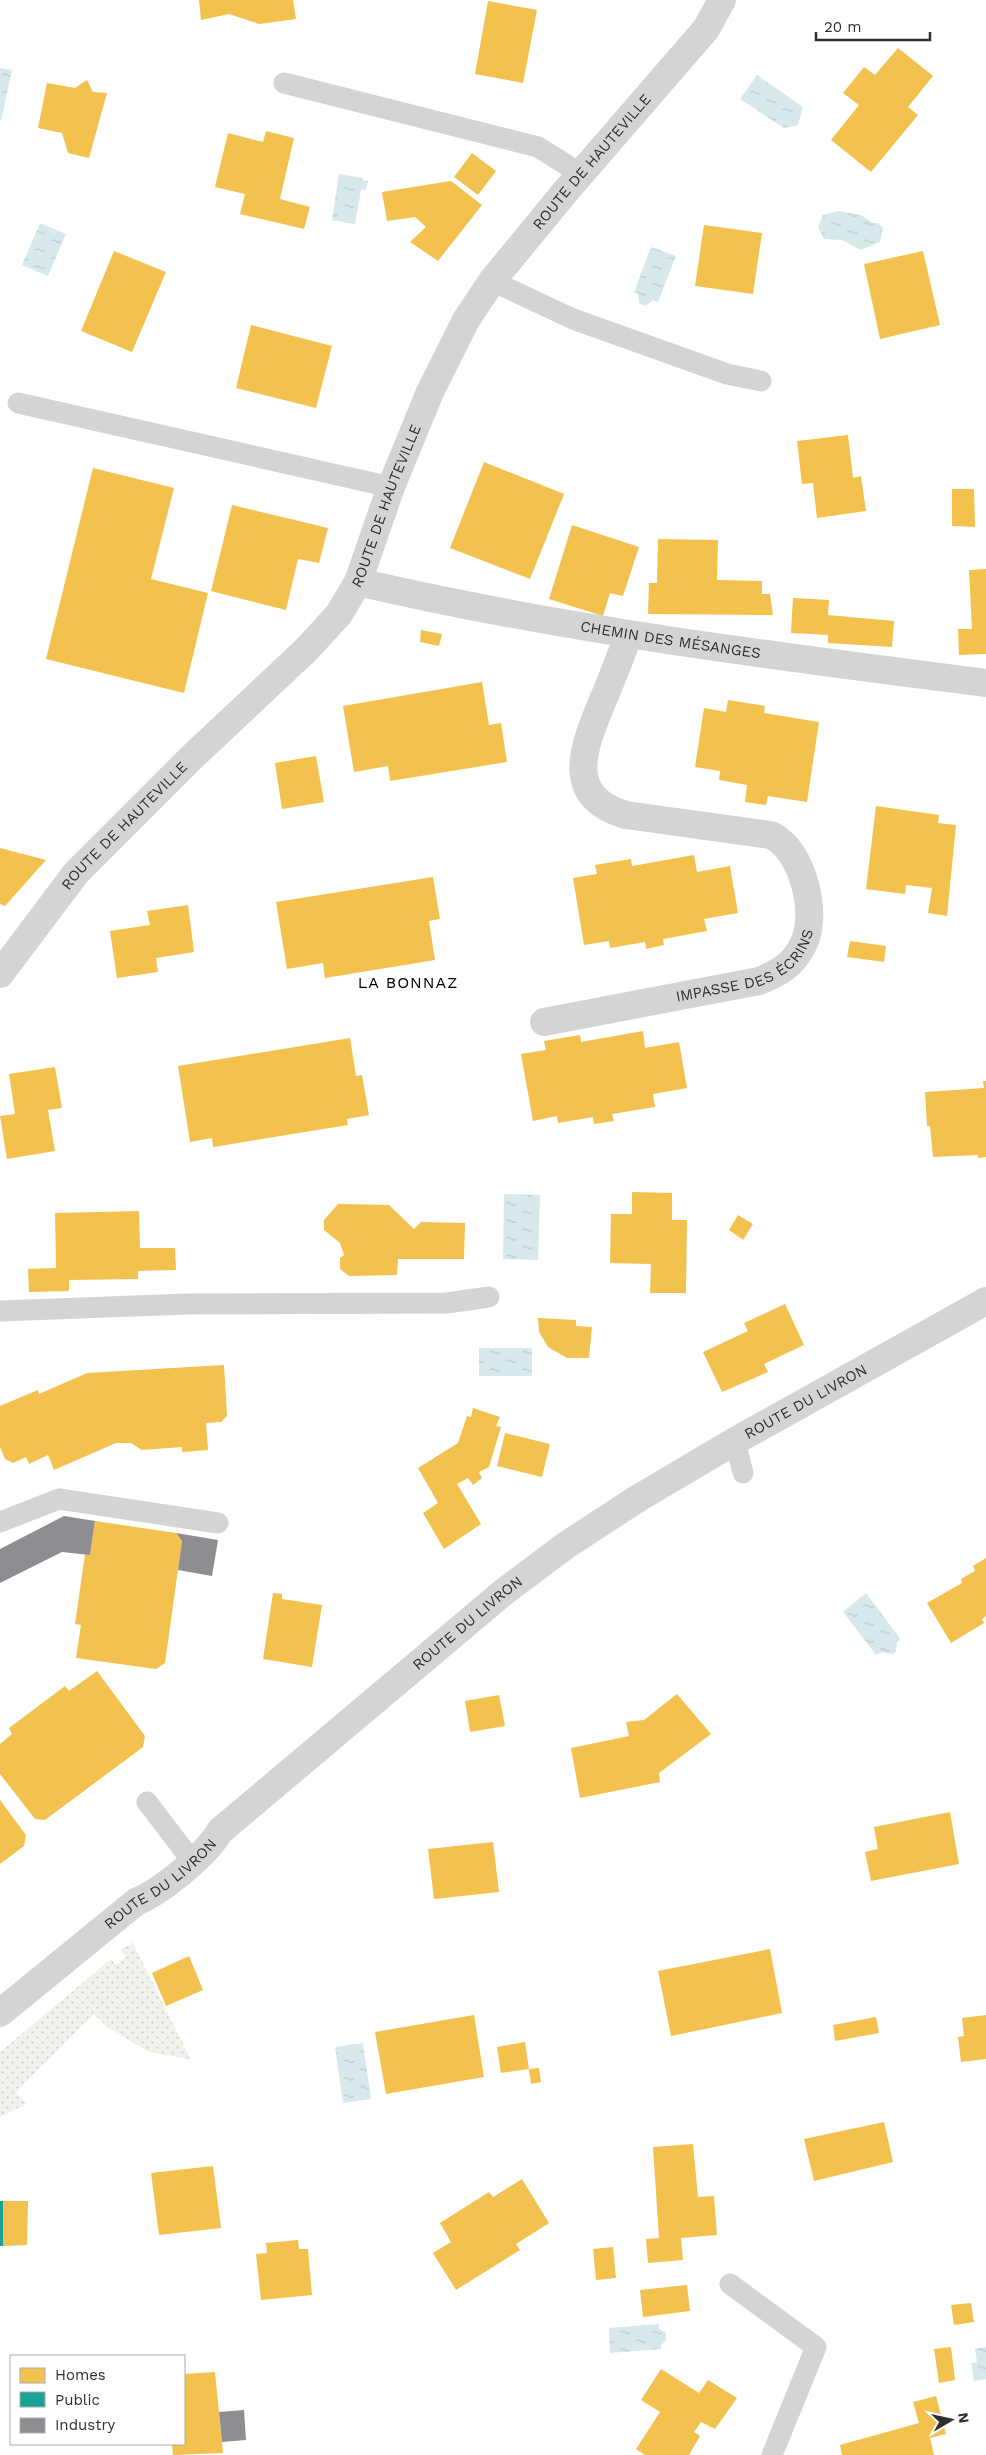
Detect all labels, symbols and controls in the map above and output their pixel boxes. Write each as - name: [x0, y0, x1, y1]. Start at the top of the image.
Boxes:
- scale bar: [816, 10, 930, 42]
- text: 20 m: [824, 18, 862, 36]
- street label: ROUTE DE HAUTEVILLE: [529, 90, 655, 233]
- street label: ROUTE DE HAUTEVILLE: [348, 422, 425, 591]
- street label: CHEMIN DES MÉSANGES: [579, 617, 762, 662]
- street label: ROUTE DE HAUTEVILLE: [58, 758, 191, 893]
- street label: IMPASSE DES ÉCRINS: [674, 927, 817, 1006]
- district label: LA BONNAZ: [358, 973, 458, 992]
- street label: ROUTE DU LIVRON: [741, 1360, 870, 1443]
- street label: ROUTE DU LIVRON: [409, 1572, 526, 1674]
- street label: ROUTE DU LIVRON: [101, 1835, 220, 1933]
- legend: [10, 2355, 185, 2445]
- text: Homes: [55, 2366, 106, 2384]
- text: Public: [55, 2391, 100, 2409]
- north arrow: [926, 2395, 976, 2445]
- text: N: [955, 2412, 973, 2424]
- text: Industry: [55, 2416, 116, 2434]

